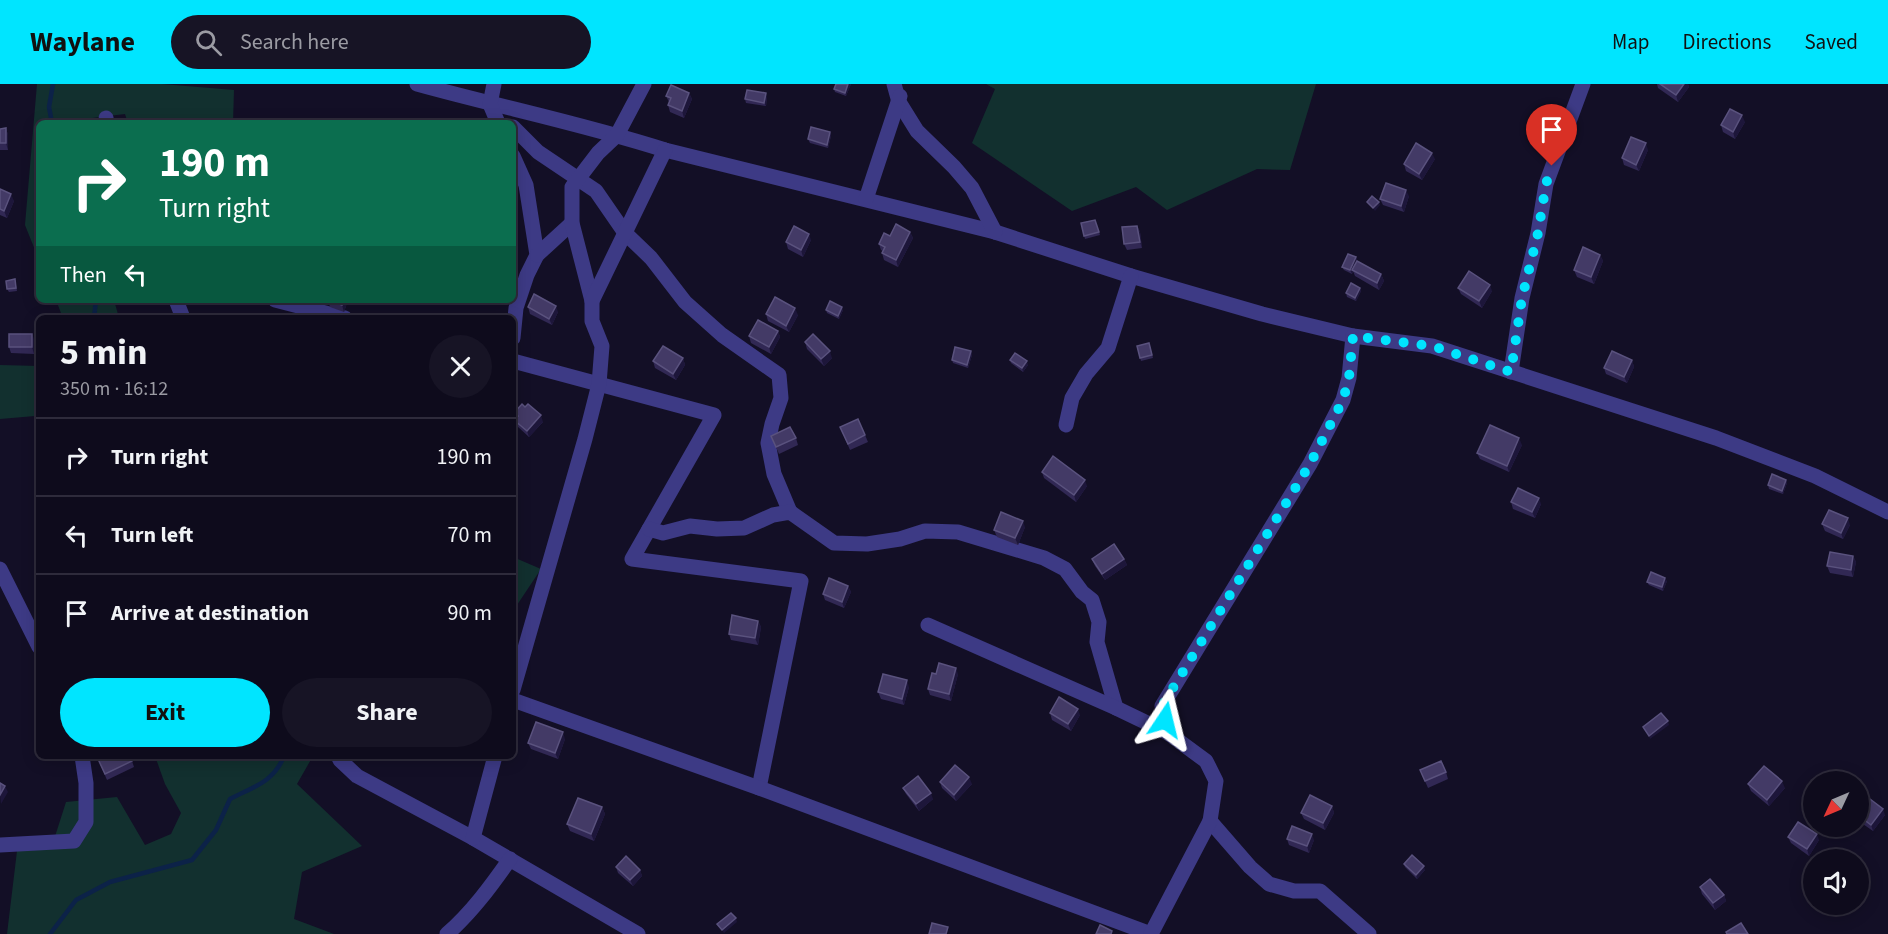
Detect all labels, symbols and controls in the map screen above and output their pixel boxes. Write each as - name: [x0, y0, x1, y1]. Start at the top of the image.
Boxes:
- search box: [171, 15, 591, 69]
- text: Waylane: [30, 22, 135, 62]
- icon: search: [192, 26, 225, 59]
- text: Search here: [240, 26, 349, 58]
- text: Map: [1612, 27, 1650, 57]
- text: Directions: [1683, 27, 1771, 57]
- text: Saved: [1804, 27, 1858, 57]
- pin: [1526, 104, 1577, 166]
- icon: arrive: [1535, 113, 1568, 146]
- text: 190 m: [159, 133, 270, 193]
- icon: right: [60, 144, 138, 222]
- text: Turn right: [159, 189, 270, 228]
- icon: left: [119, 258, 152, 291]
- text: Then: [60, 259, 107, 291]
- text: 5 min: [60, 327, 148, 378]
- button: close: [429, 335, 492, 398]
- text: 350 m · 16:12: [60, 375, 168, 403]
- icon: right: [60, 441, 93, 474]
- text: Turn right: [111, 441, 208, 473]
- text: 190 m: [437, 441, 492, 473]
- icon: left: [60, 519, 93, 552]
- text: Turn left: [111, 519, 193, 551]
- text: 70 m: [447, 519, 492, 551]
- icon: arrive: [60, 597, 93, 630]
- text: Arrive at destination: [111, 597, 309, 629]
- text: 90 m: [447, 597, 492, 629]
- button: Exit: [60, 678, 270, 747]
- button: Share: [282, 678, 492, 747]
- position arrow: [1133, 688, 1197, 752]
- north arrow: [1803, 771, 1869, 837]
- map controls: [1803, 771, 1869, 915]
- button: sound: [1803, 849, 1869, 915]

